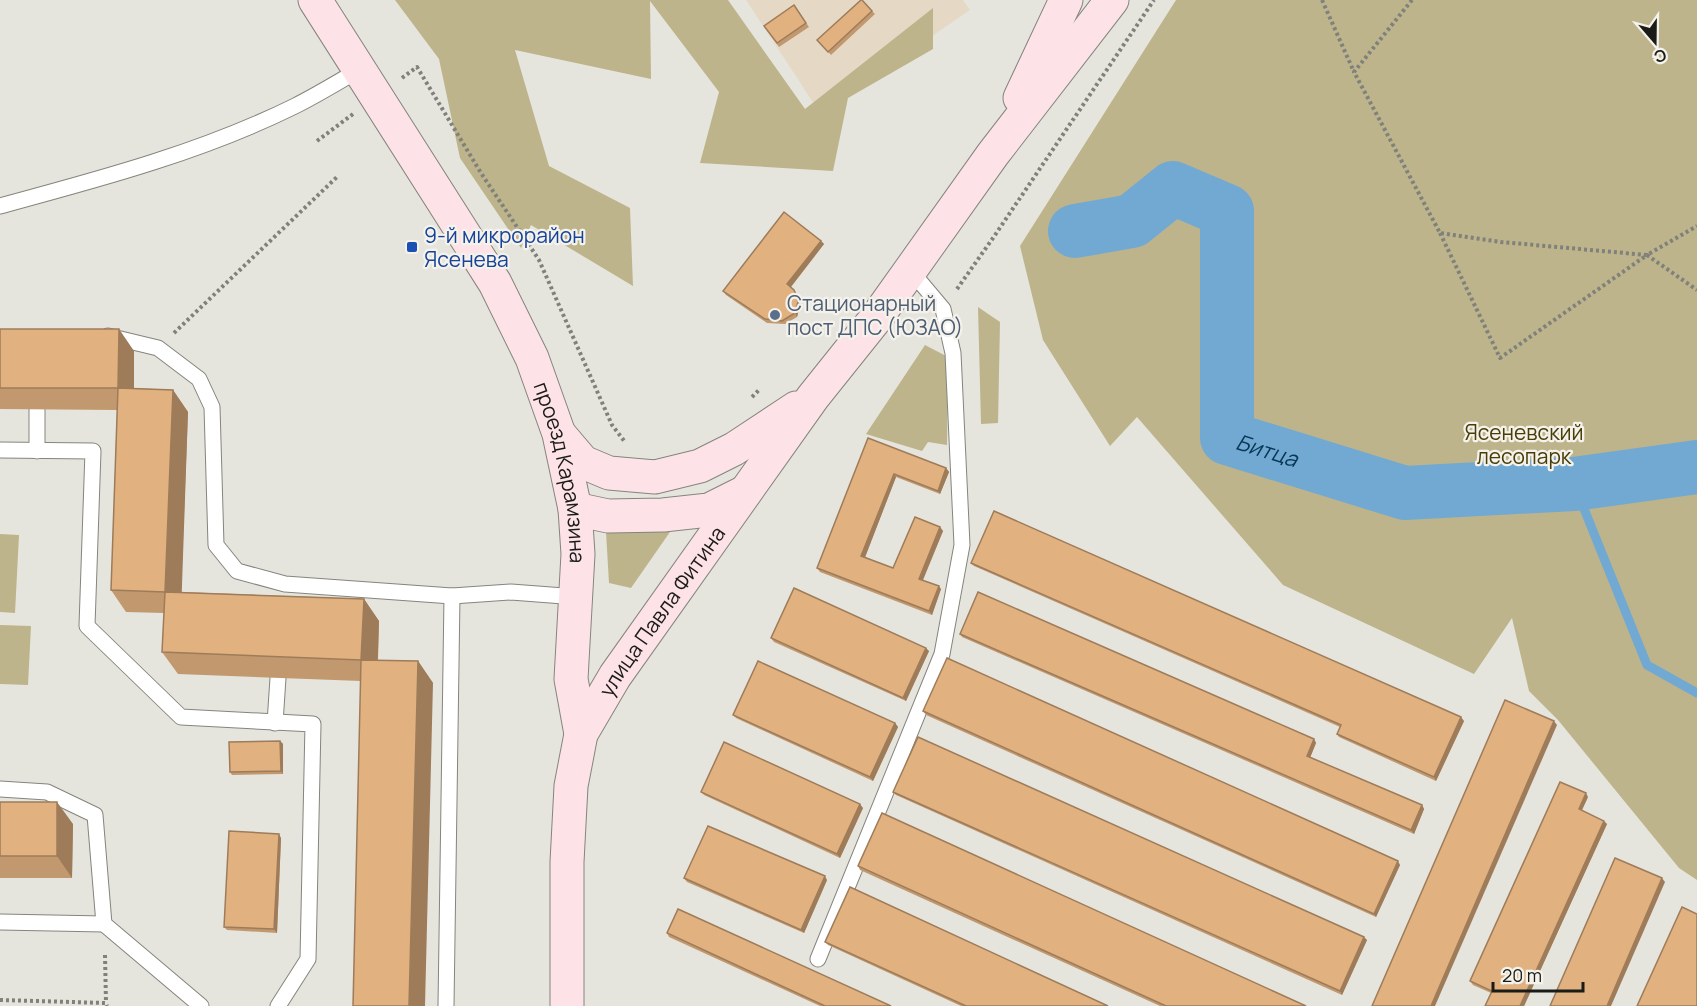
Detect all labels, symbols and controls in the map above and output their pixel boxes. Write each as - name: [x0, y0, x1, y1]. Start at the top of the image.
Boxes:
- north arrow: [1625, 12, 1685, 72]
- text: С: [1651, 44, 1669, 69]
- place label: 9-й микрорайон Ясенева: [424, 221, 585, 273]
- marker: 9-й микрорайон Ясенева: [405, 240, 419, 254]
- place label: Стационарный пост ДПС (ЮЗАО): [787, 289, 963, 341]
- marker: Стационарный пост ДПС (ЮЗАО): [768, 308, 782, 322]
- street label: проезд Карамзина: [528, 378, 592, 564]
- park label: Ясеневский лесопарк: [1464, 418, 1584, 470]
- water label: Битца: [1233, 427, 1303, 474]
- street label: улица Павла Фитина: [592, 520, 731, 702]
- scale bar: [1493, 955, 1583, 993]
- text: 20 m: [1502, 963, 1542, 987]

